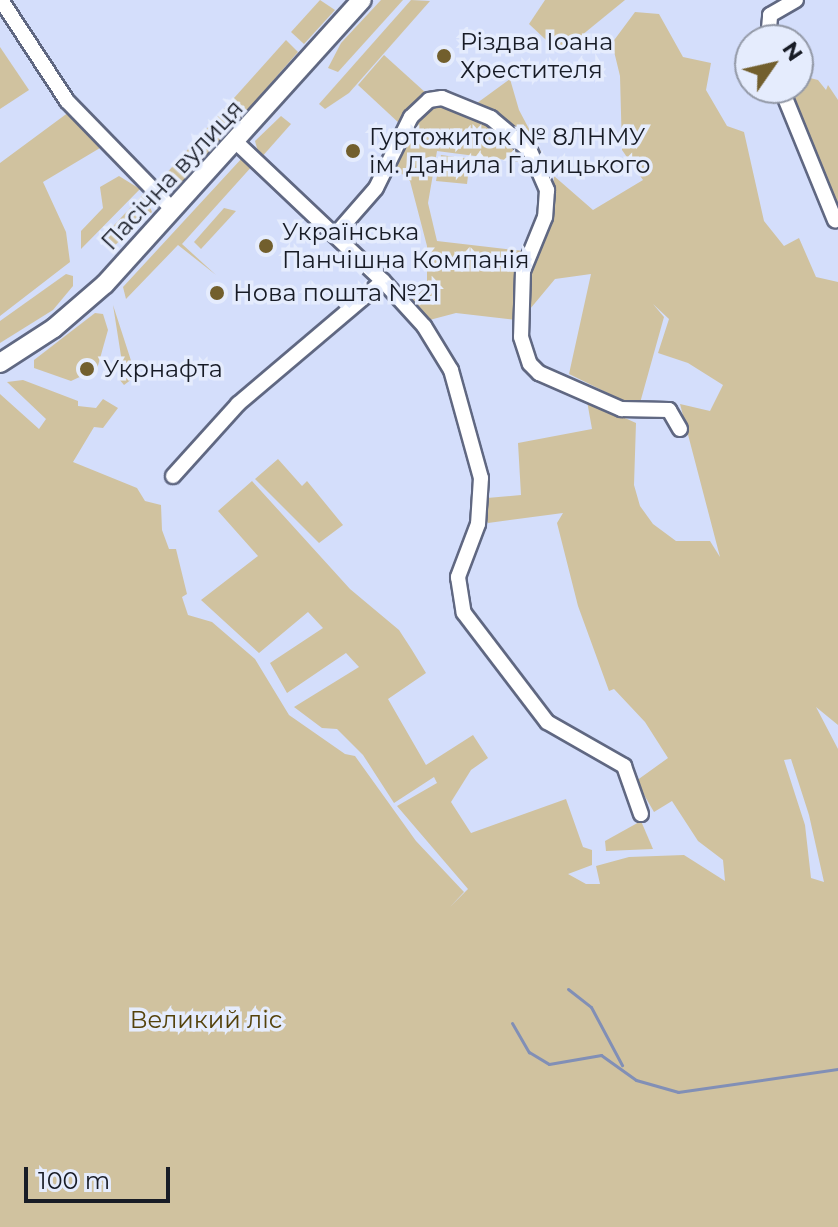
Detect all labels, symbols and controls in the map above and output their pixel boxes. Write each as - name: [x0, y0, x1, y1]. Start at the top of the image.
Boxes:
- north arrow: [734, 24, 814, 104]
- place label: Різдва Іоана Хрестителя: [460, 28, 613, 84]
- text: N: [776, 36, 809, 66]
- marker: Різдва Іоана Хрестителя: [435, 47, 453, 65]
- street label: Пасічна вулиця: [95, 94, 249, 256]
- place label: Гуртожиток № 8ЛНМУ ім. Данила Галицького: [369, 123, 651, 179]
- marker: Гуртожиток № 8ЛНМУ ім. Данила Галицького: [344, 142, 362, 160]
- place label: Українська Панчішна Компанія: [282, 218, 529, 274]
- marker: Українська Панчішна Компанія: [257, 237, 275, 255]
- place label: Нова пошта №21: [233, 279, 440, 307]
- marker: Нова пошта №21: [208, 284, 226, 302]
- place label: Укрнафта: [103, 355, 223, 383]
- marker: Укрнафта: [78, 360, 96, 378]
- park label: Великий ліс: [130, 1006, 282, 1034]
- scale bar: [28, 1151, 174, 1201]
- text: 100 m: [38, 1166, 110, 1195]

